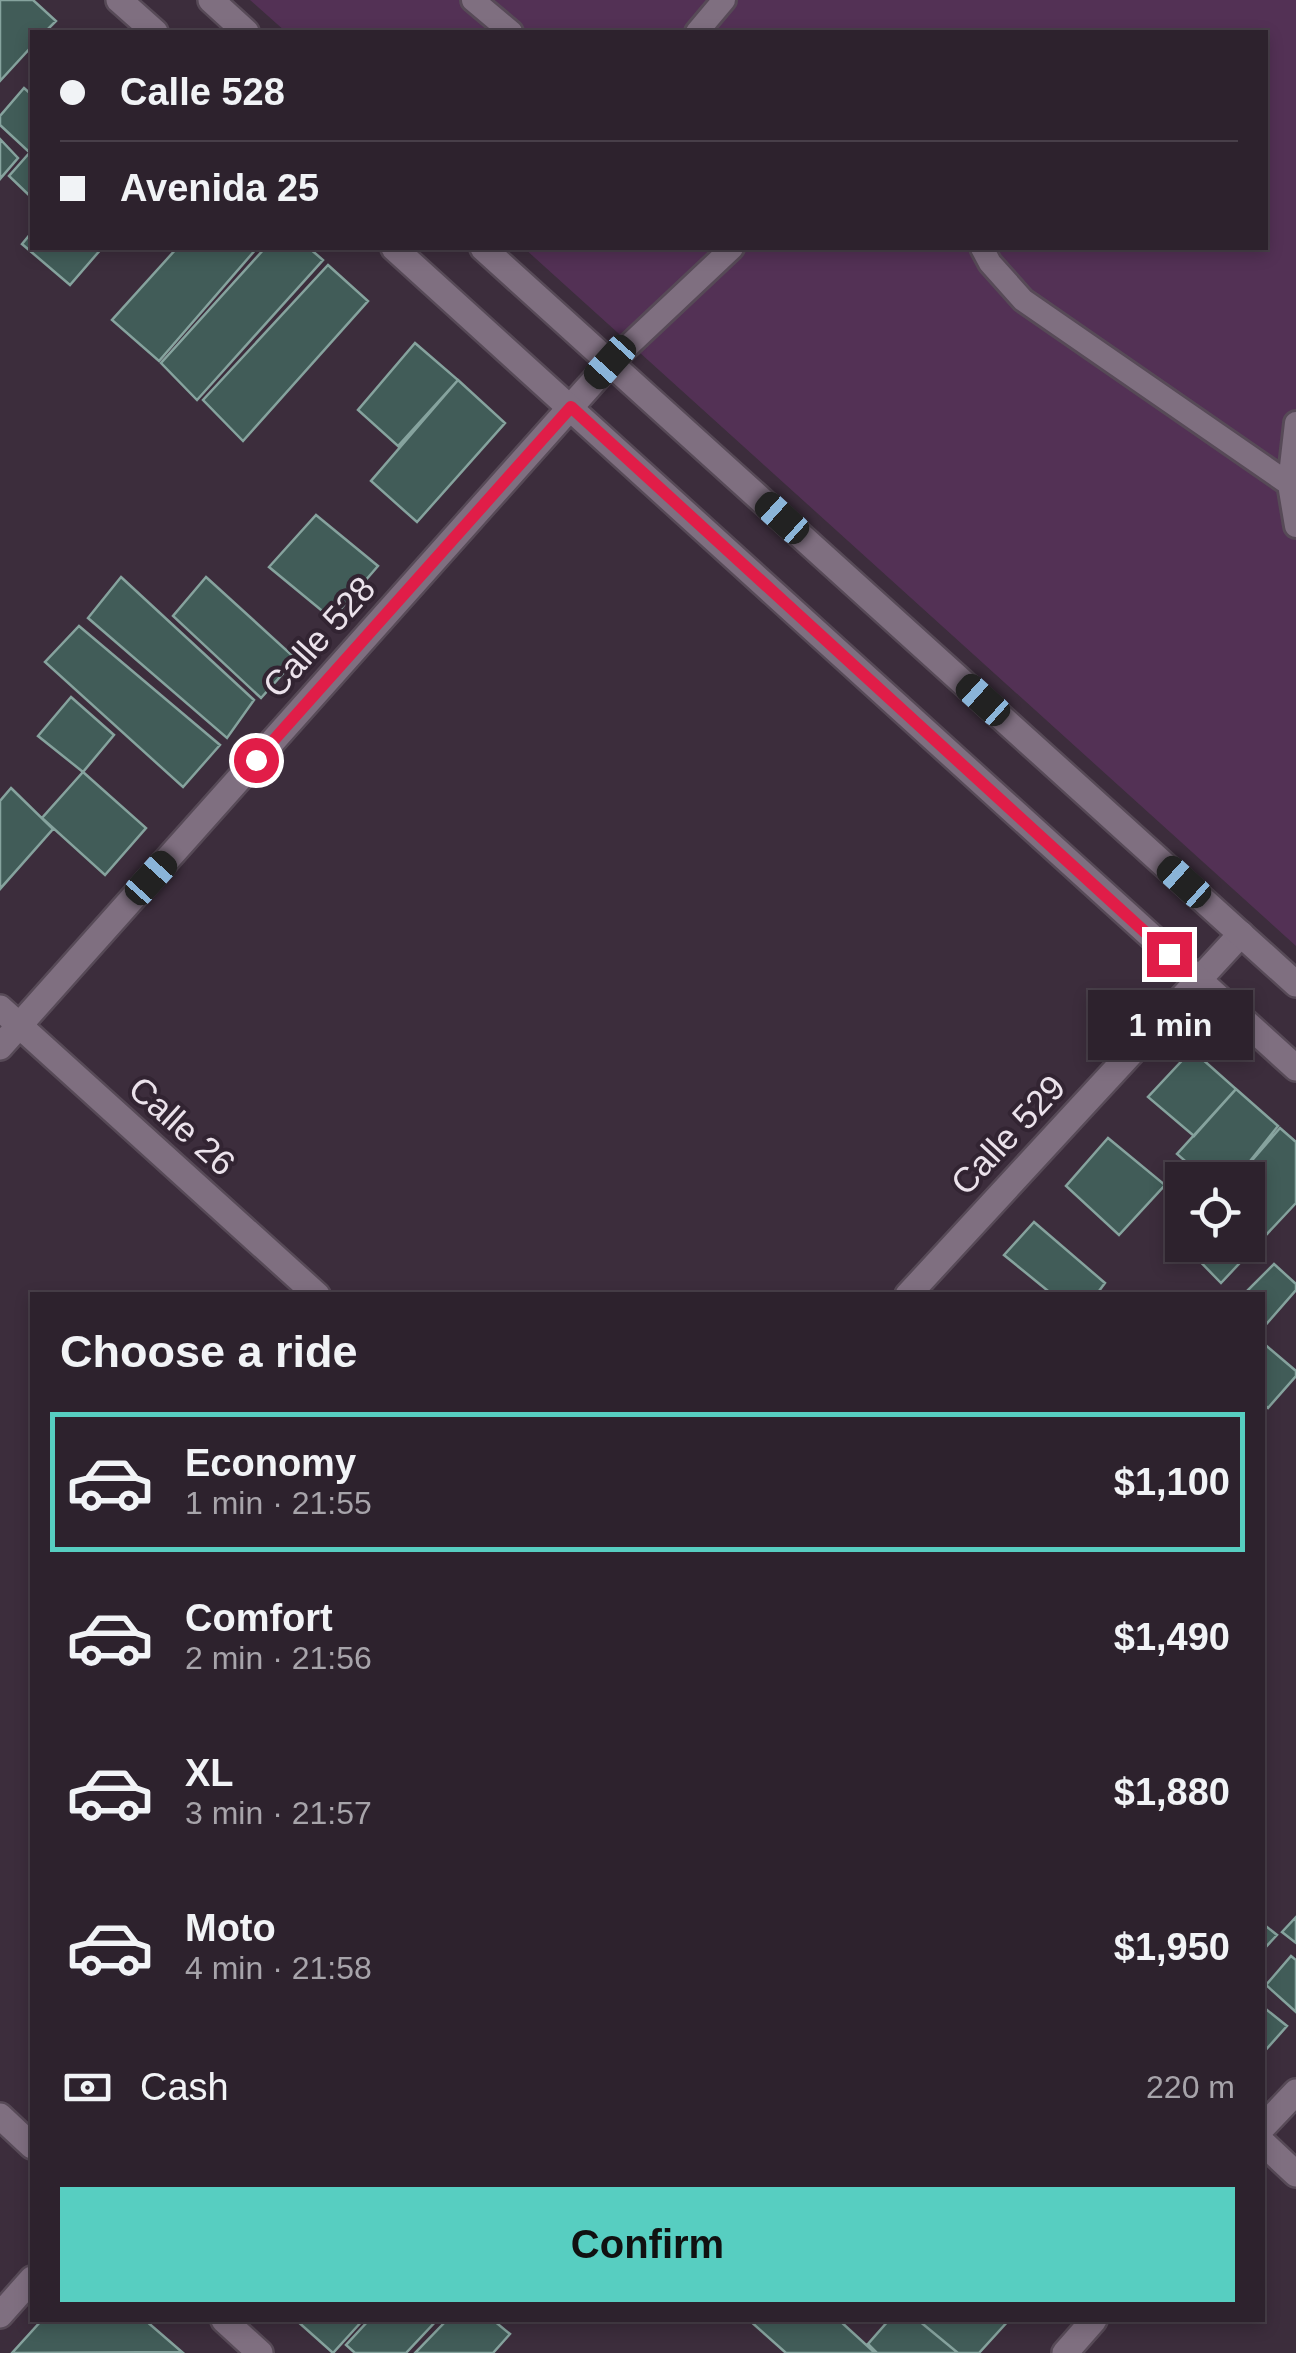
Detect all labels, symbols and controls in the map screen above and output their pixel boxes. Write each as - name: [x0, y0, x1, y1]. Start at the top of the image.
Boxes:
- text: Calle 528: [120, 71, 285, 113]
- text: Avenida 25: [120, 167, 319, 209]
- car: [579, 330, 641, 394]
- car: [750, 487, 814, 549]
- street label: Calle 528: [255, 569, 383, 705]
- car: [951, 669, 1015, 731]
- route start: [234, 738, 279, 783]
- car: [120, 846, 182, 910]
- car: [1152, 851, 1216, 913]
- route end: [1147, 932, 1192, 977]
- callout: 1 min: [1086, 989, 1252, 1059]
- text: 1 min: [1129, 1007, 1212, 1043]
- street label: Calle 529: [943, 1067, 1072, 1202]
- street label: Calle 26: [122, 1068, 243, 1183]
- map controls: [1165, 1162, 1265, 1262]
- button: locate: [1165, 1162, 1265, 1262]
- text: Choose a ride: [60, 1326, 358, 1377]
- icon: car: [65, 1437, 155, 1527]
- text: Economy: [185, 1442, 356, 1484]
- text: $1,100: [1114, 1461, 1230, 1503]
- text: 1 min · 21:55: [185, 1485, 372, 1521]
- icon: car: [65, 1592, 155, 1682]
- text: Comfort: [185, 1597, 333, 1639]
- text: $1,490: [1114, 1616, 1230, 1658]
- text: 2 min · 21:56: [185, 1640, 372, 1676]
- icon: car: [65, 1747, 155, 1837]
- text: XL: [185, 1752, 234, 1794]
- text: $1,880: [1114, 1771, 1230, 1813]
- text: 3 min · 21:57: [185, 1795, 372, 1831]
- icon: car: [65, 1902, 155, 1992]
- text: Moto: [185, 1907, 276, 1949]
- text: $1,950: [1114, 1926, 1230, 1968]
- text: 4 min · 21:58: [185, 1950, 372, 1986]
- icon: cash: [60, 2060, 115, 2115]
- text: Cash: [140, 2066, 229, 2108]
- text: 220 m: [1146, 2069, 1235, 2105]
- button: Confirm: [60, 2187, 1235, 2302]

